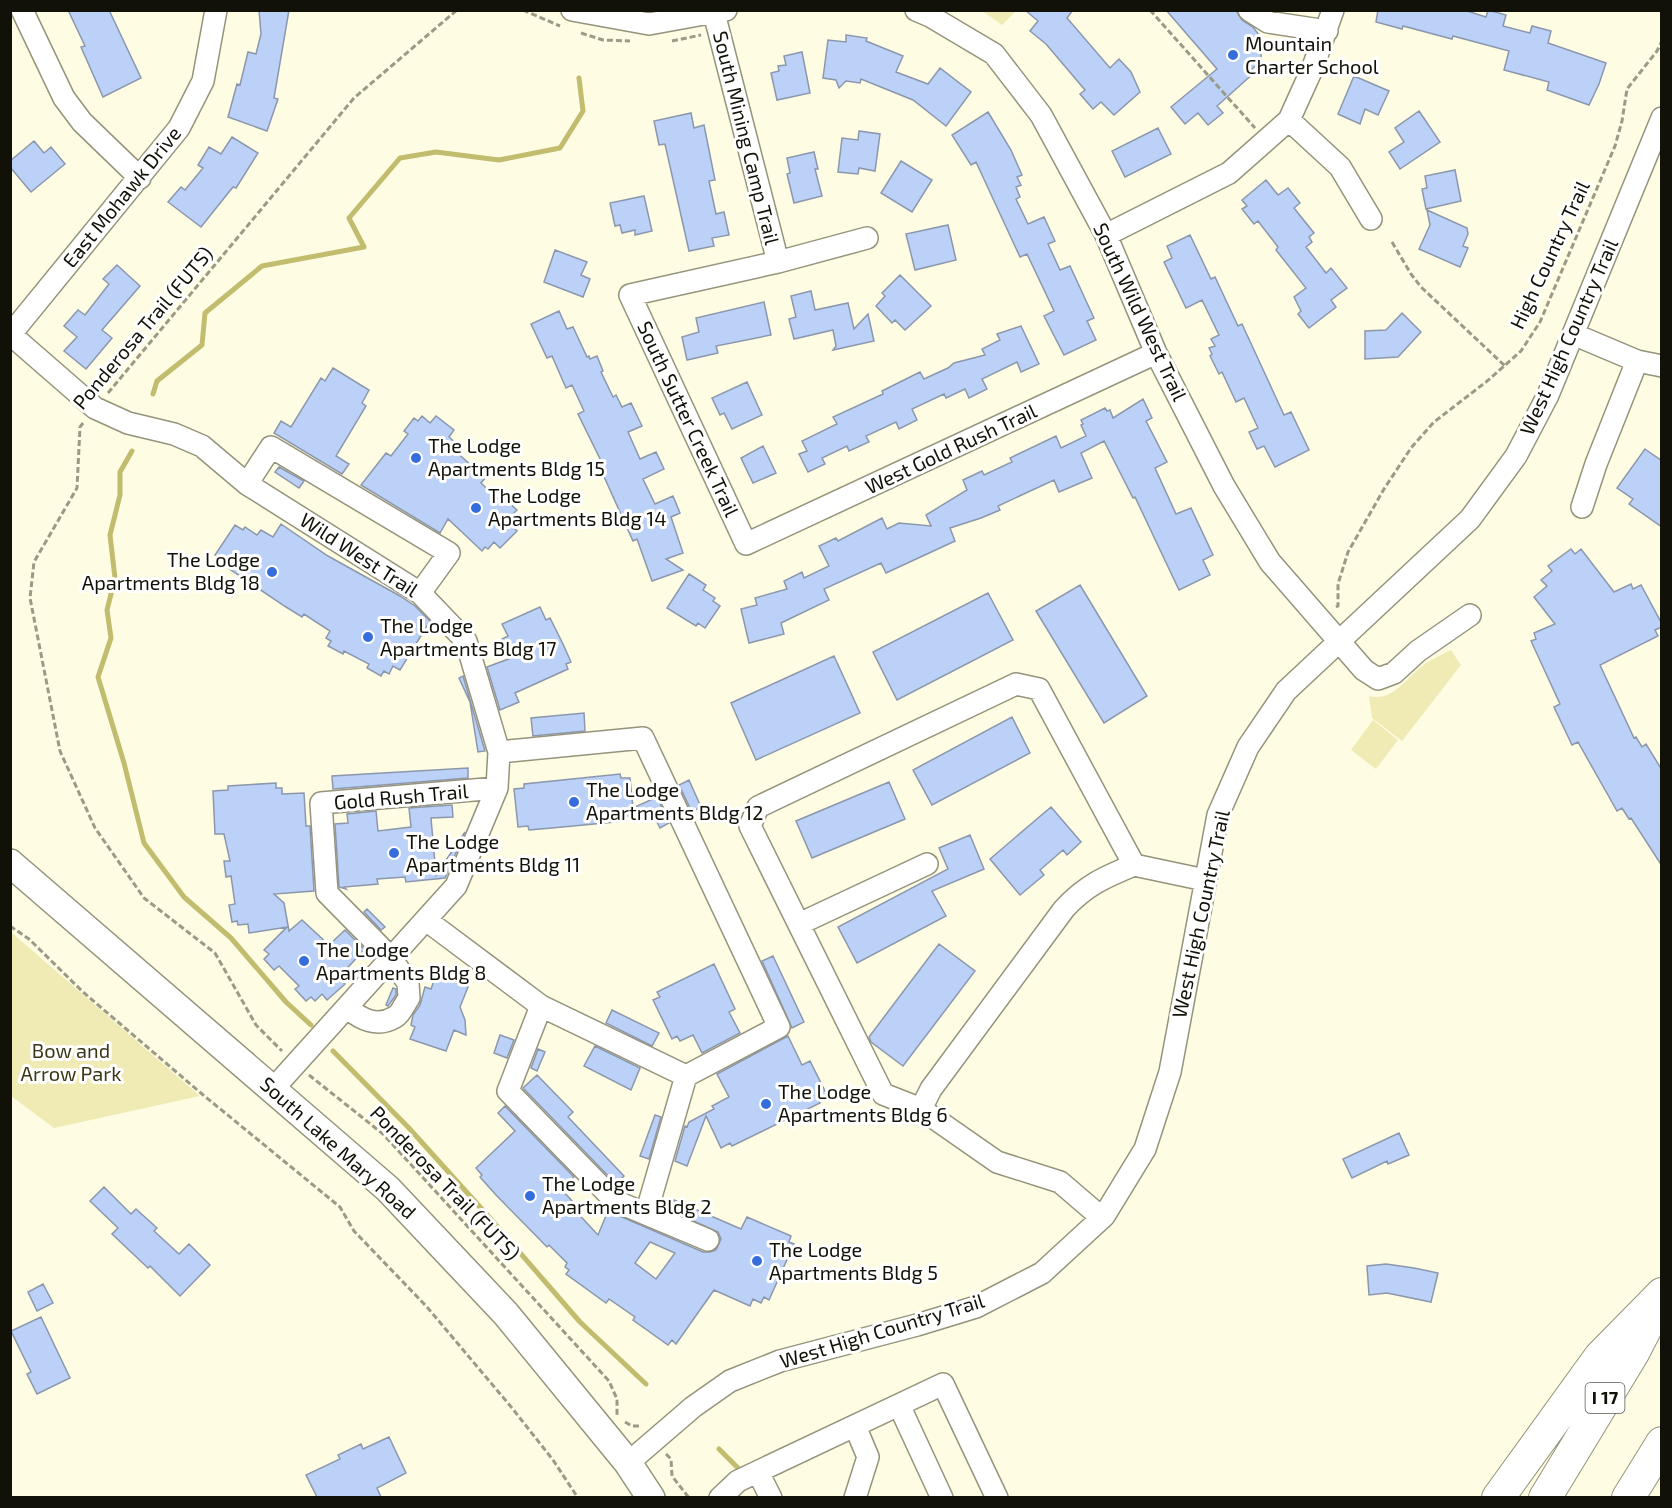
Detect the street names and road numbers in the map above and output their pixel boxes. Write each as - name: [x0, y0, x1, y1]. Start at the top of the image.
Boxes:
- street label: South Mining Camp Trail: [709, 29, 785, 247]
- street label: East Mohawk Drive: [57, 121, 185, 272]
- street label: High Country Trail: [1504, 177, 1594, 333]
- street label: South Wild West Trail: [1089, 219, 1193, 404]
- street label: West High Country Trail: [1514, 235, 1622, 438]
- street label: Ponderosa Trail (FUTS): [67, 241, 217, 414]
- street label: South Sutter Creek Trail: [633, 317, 745, 520]
- street label: West Gold Rush Trail: [861, 398, 1040, 498]
- street label: Wild West Trail: [296, 507, 423, 601]
- street label: Gold Rush Trail: [333, 778, 469, 814]
- street label: West High Country Trail: [1166, 807, 1234, 1020]
- street label: South Lake Mary Road: [256, 1071, 421, 1224]
- street label: Ponderosa Trail (FUTS): [366, 1100, 526, 1264]
- street label: West High Country Trail: [777, 1288, 987, 1373]
- road number: I 17: [1586, 1383, 1624, 1413]

